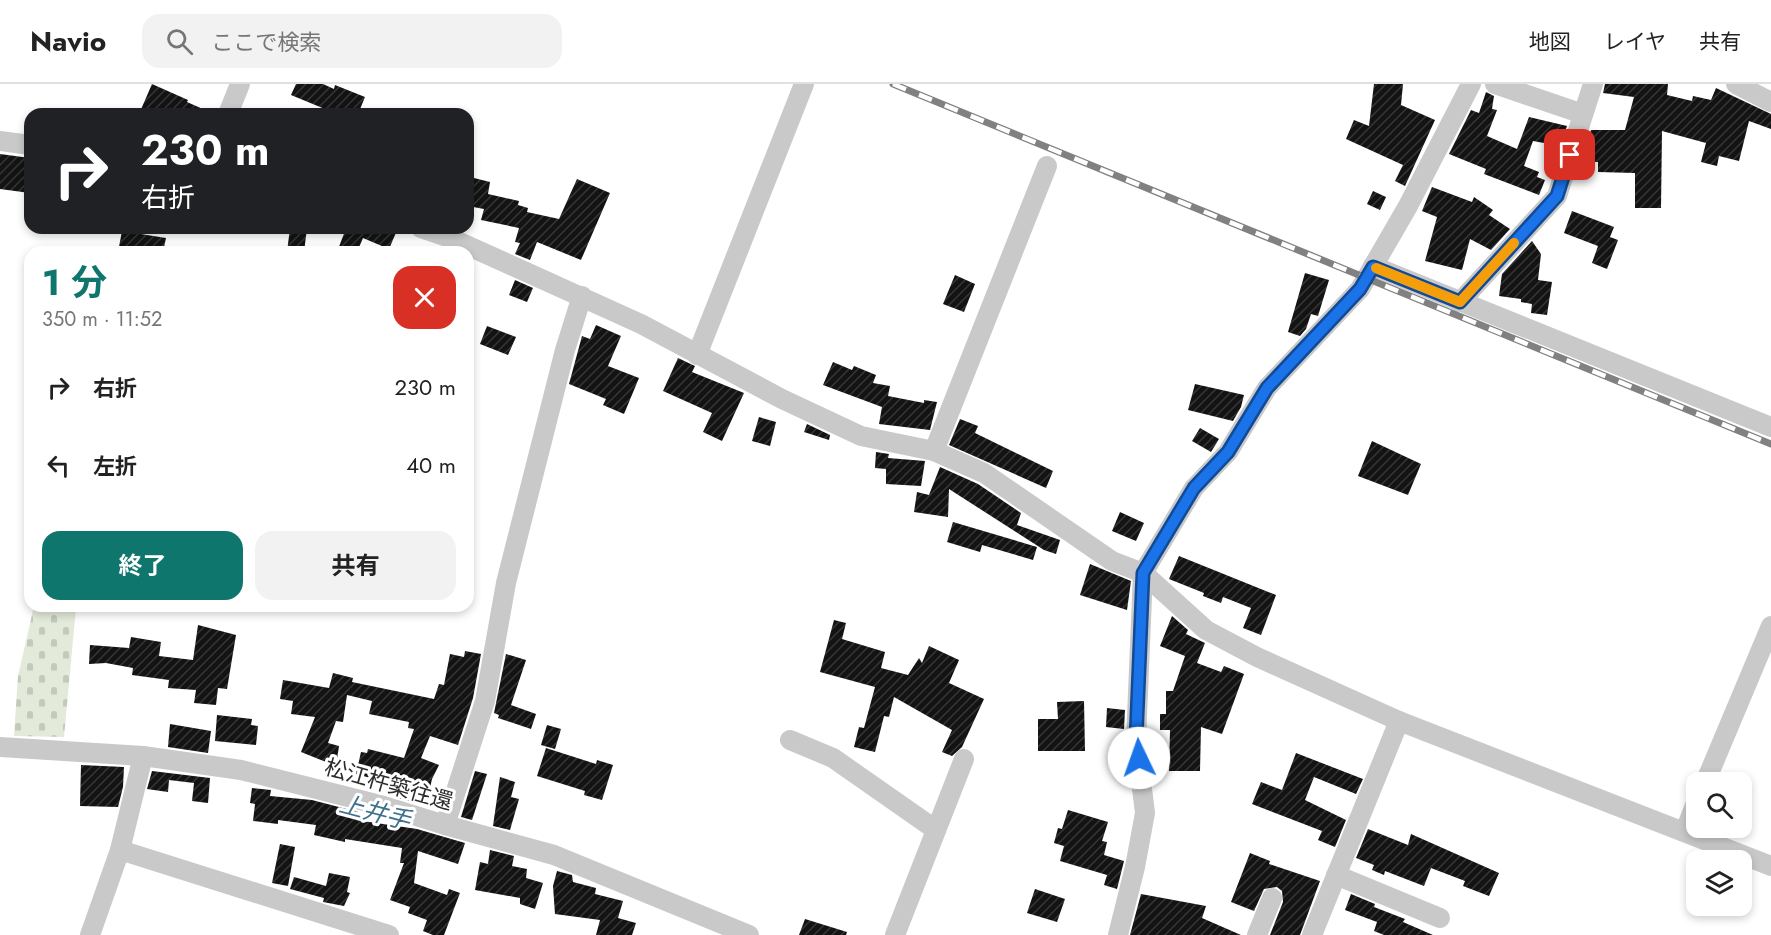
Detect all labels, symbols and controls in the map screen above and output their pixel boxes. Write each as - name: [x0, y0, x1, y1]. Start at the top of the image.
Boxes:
- search box: [142, 14, 562, 68]
- text: Navio: [30, 21, 106, 62]
- icon: search: [163, 25, 196, 58]
- text: ここで検索: [211, 26, 321, 58]
- text: 地図: [1529, 27, 1571, 57]
- text: レイヤ: [1604, 27, 1666, 57]
- text: 共有: [1699, 27, 1741, 57]
- text: 230 m: [141, 120, 269, 181]
- pin: [1544, 129, 1595, 180]
- icon: right: [42, 132, 120, 210]
- icon: arrive: [1553, 138, 1586, 171]
- text: 右折: [141, 178, 195, 217]
- text: 1 分: [42, 256, 107, 308]
- button: close: [393, 266, 456, 329]
- text: 350 m · 11:52: [42, 305, 162, 334]
- icon: right: [42, 371, 75, 404]
- text: 230 m: [395, 371, 456, 403]
- text: 右折: [93, 372, 137, 404]
- icon: left: [42, 449, 75, 482]
- text: 40 m: [406, 449, 456, 481]
- text: 左折: [93, 450, 137, 482]
- button: 終了: [42, 531, 243, 600]
- button: 共有: [255, 531, 456, 600]
- position arrow: [1107, 726, 1171, 790]
- street label: 松江杵築往還: [321, 750, 457, 818]
- map controls: [1686, 772, 1752, 916]
- button: search: [1686, 772, 1752, 838]
- water label: 上井手: [336, 786, 416, 839]
- button: layers: [1686, 850, 1752, 916]

